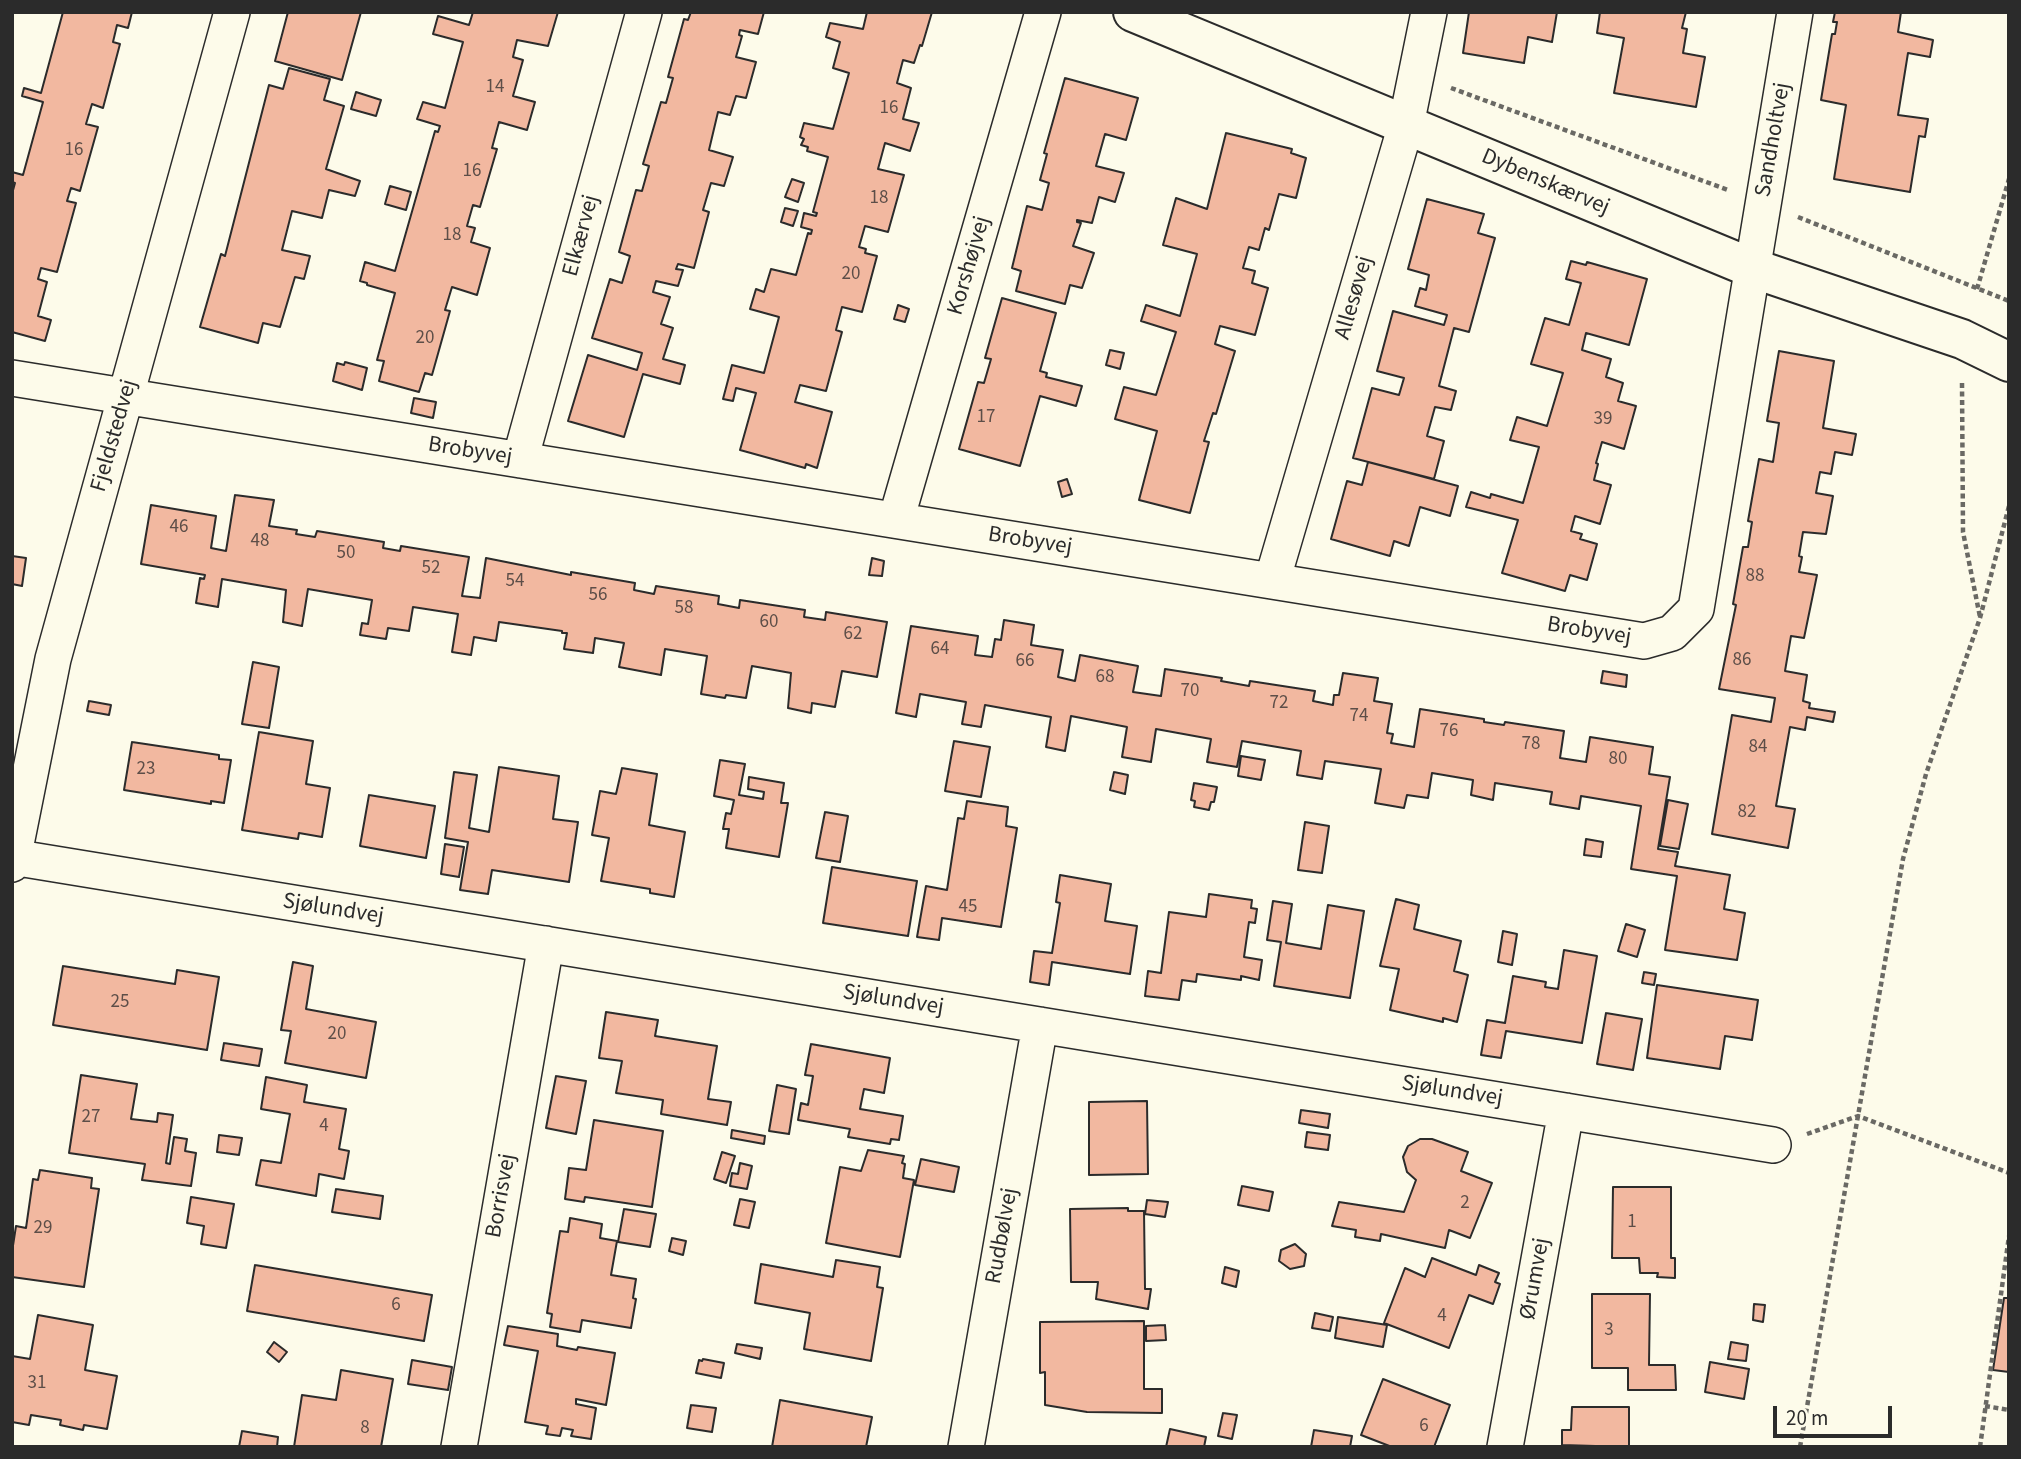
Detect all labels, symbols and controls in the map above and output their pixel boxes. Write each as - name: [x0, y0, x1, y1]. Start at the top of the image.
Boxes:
- house number: 14: [486, 77, 504, 99]
- street label: Sandholtvej: [1750, 81, 1798, 199]
- house number: 16: [880, 98, 898, 120]
- house number: 16: [65, 140, 83, 162]
- street label: Dybenskærvej: [1477, 144, 1613, 222]
- house number: 16: [463, 161, 481, 183]
- house number: 18: [870, 188, 888, 210]
- street label: Elkærvej: [558, 192, 606, 280]
- street label: Korshøjvej: [943, 213, 997, 319]
- house number: 18: [443, 225, 461, 247]
- street label: Allesøvej: [1330, 253, 1380, 343]
- house number: 20: [842, 264, 860, 286]
- house number: 20: [416, 328, 434, 350]
- street label: Fjeldstedvej: [86, 377, 144, 495]
- house number: 17: [977, 407, 995, 429]
- house number: 39: [1594, 409, 1612, 431]
- street label: Brobyvej: [426, 432, 514, 472]
- house number: 46: [170, 517, 188, 539]
- street label: Brobyvej: [986, 522, 1074, 562]
- house number: 48: [251, 531, 269, 553]
- house number: 50: [337, 543, 355, 565]
- house number: 52: [422, 558, 440, 580]
- house number: 88: [1746, 566, 1764, 588]
- house number: 54: [506, 571, 524, 593]
- house number: 56: [589, 585, 607, 607]
- house number: 58: [675, 598, 693, 620]
- house number: 60: [760, 612, 778, 634]
- street label: Brobyvej: [1545, 612, 1633, 652]
- house number: 62: [844, 624, 862, 646]
- house number: 64: [931, 639, 949, 661]
- house number: 86: [1733, 650, 1751, 672]
- house number: 66: [1016, 651, 1034, 673]
- house number: 68: [1096, 667, 1114, 689]
- house number: 70: [1181, 681, 1199, 703]
- house number: 72: [1270, 693, 1288, 715]
- house number: 74: [1350, 706, 1368, 728]
- house number: 76: [1440, 721, 1458, 743]
- house number: 78: [1522, 734, 1540, 756]
- house number: 84: [1749, 737, 1767, 759]
- house number: 80: [1609, 749, 1627, 771]
- house number: 23: [137, 759, 155, 781]
- house number: 82: [1738, 802, 1756, 824]
- street label: Sjølundvej: [281, 888, 385, 932]
- house number: 45: [959, 897, 977, 919]
- street label: Sjølundvej: [841, 979, 945, 1023]
- house number: 25: [111, 992, 129, 1014]
- house number: 20: [328, 1024, 346, 1046]
- street label: Sjølundvej: [1400, 1070, 1504, 1114]
- house number: 27: [82, 1107, 100, 1129]
- house number: 4: [319, 1116, 329, 1138]
- street label: Borrisvej: [481, 1152, 523, 1240]
- street label: Rudbølvej: [981, 1186, 1025, 1286]
- house number: 2: [1460, 1193, 1470, 1215]
- house number: 1: [1627, 1212, 1637, 1234]
- house number: 29: [34, 1218, 52, 1240]
- street label: Ørumvej: [1515, 1236, 1557, 1322]
- house number: 6: [391, 1295, 401, 1317]
- house number: 4: [1437, 1306, 1447, 1328]
- house number: 3: [1604, 1320, 1614, 1342]
- house number: 31: [28, 1373, 46, 1395]
- scale bar: [1776, 1392, 1895, 1436]
- text: 20 m: [1786, 1403, 1828, 1433]
- house number: 6: [1419, 1416, 1429, 1438]
- house number: 8: [360, 1418, 370, 1440]

